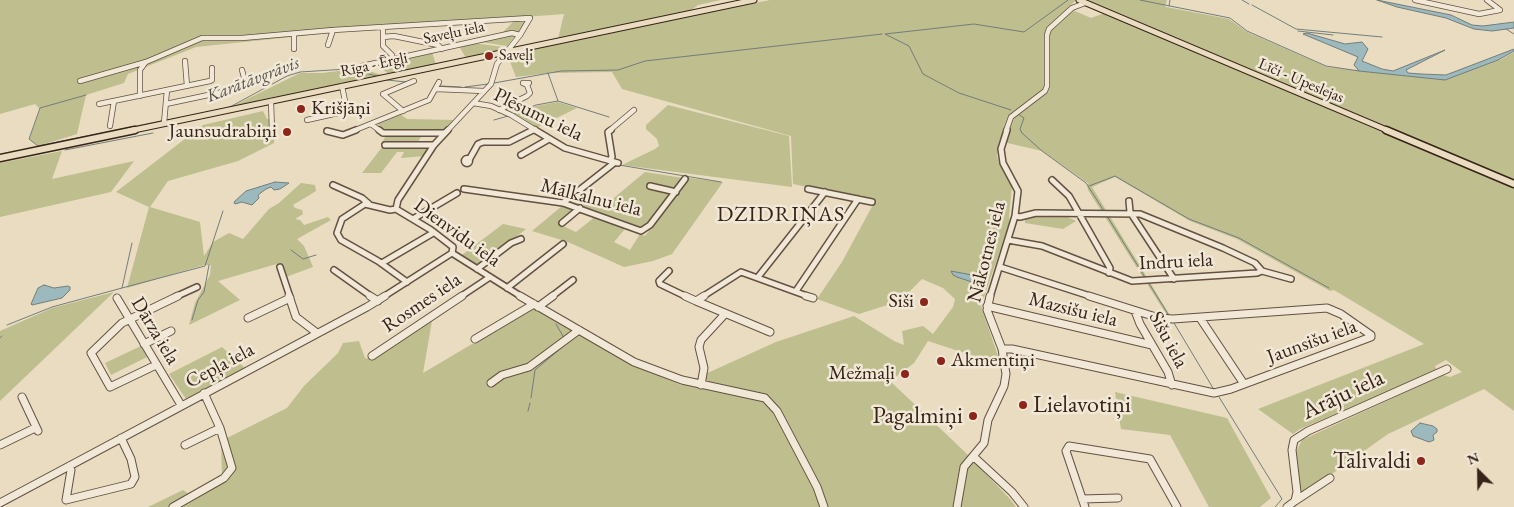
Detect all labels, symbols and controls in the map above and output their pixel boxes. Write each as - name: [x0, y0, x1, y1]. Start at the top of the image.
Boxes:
- street label: Saveļu iela: [422, 17, 486, 49]
- place label: Saveļi: [499, 46, 533, 66]
- street label: Rīga - Ērgļi: [338, 48, 410, 82]
- marker: Saveļi: [483, 50, 495, 62]
- water label: Karātāvgrāvis: [204, 52, 302, 108]
- street label: Līči - Upeslejas: [1255, 54, 1347, 108]
- street label: Plēsumu iela: [489, 83, 587, 147]
- place label: Krišjāņi: [311, 97, 371, 121]
- marker: Krišjāņi: [295, 103, 307, 115]
- place label: Jaunsudrabiņi: [169, 120, 277, 144]
- marker: Jaunsudrabiņi: [281, 126, 293, 138]
- street label: Mālkalnu iela: [538, 174, 644, 222]
- street label: Dienvidu iela: [409, 193, 505, 273]
- street label: Nākotnes iela: [963, 199, 1011, 305]
- district label: DZIDRIŅAS: [716, 202, 846, 228]
- street label: Indru iela: [1138, 248, 1214, 276]
- street label: Rosmes iela: [378, 268, 466, 338]
- street label: Mazsišu iela: [1026, 287, 1120, 333]
- place label: Siši: [888, 290, 914, 314]
- street label: Dārza iela: [125, 293, 185, 369]
- marker: Siši: [918, 296, 930, 308]
- street label: Sišu iela: [1143, 308, 1193, 372]
- street label: Jaunsišu iela: [1264, 315, 1360, 369]
- street label: Cepļa iela: [182, 338, 258, 394]
- place label: Akmentiņi: [951, 349, 1035, 373]
- marker: Akmentiņi: [935, 355, 947, 367]
- place label: Mežmaļi: [829, 362, 895, 386]
- street label: Arāju iela: [1297, 363, 1389, 427]
- marker: Mežmaļi: [899, 368, 911, 380]
- place label: Lielavotiņi: [1033, 391, 1131, 419]
- marker: Lielavotiņi: [1017, 399, 1029, 411]
- place label: Pagalmiņi: [872, 402, 963, 430]
- marker: Pagalmiņi: [967, 410, 979, 422]
- place label: Tālivaldi: [1333, 447, 1411, 475]
- north arrow: [1454, 447, 1504, 497]
- text: N: [1464, 448, 1482, 469]
- marker: Tālivaldi: [1415, 455, 1427, 467]

